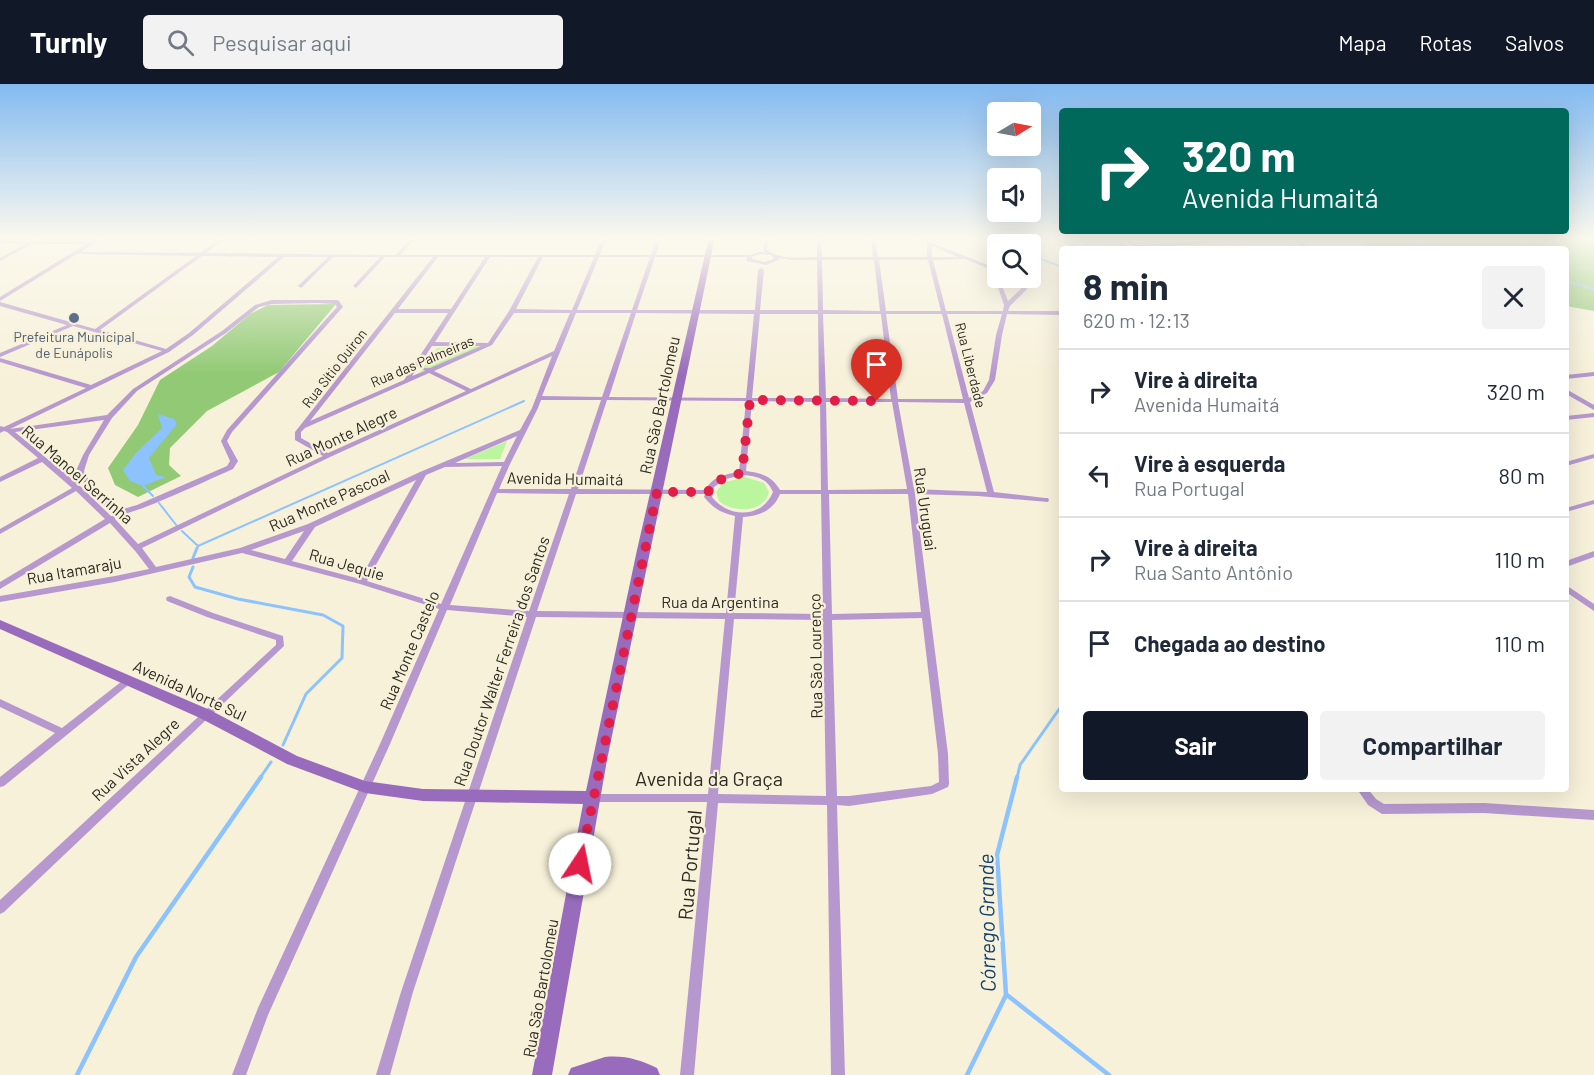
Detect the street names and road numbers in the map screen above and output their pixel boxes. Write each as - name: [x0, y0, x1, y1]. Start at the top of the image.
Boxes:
- street label: Rua Liberdade: [952, 320, 990, 410]
- street label: Rua Sítio Quiron: [298, 325, 370, 411]
- street label: Rua das Palmeiras: [368, 331, 476, 390]
- street label: Rua São Bartolomeu: [635, 334, 683, 476]
- street label: Rua Monte Alegre: [282, 402, 400, 470]
- street label: Rua Manoel Serrinha: [19, 421, 137, 527]
- street label: Rua Monte Pascoal: [266, 465, 392, 535]
- street label: Rua Uruguai: [911, 466, 941, 552]
- street label: Avenida Humaitá: [507, 467, 623, 489]
- street label: Rua Doutor Walter Ferreira dos Santos: [449, 533, 553, 789]
- street label: Rua Jequie: [307, 544, 387, 584]
- street label: Rua Itamaraju: [25, 552, 123, 588]
- street label: Rua Monte Castelo: [375, 587, 443, 713]
- street label: Rua da Argentina: [661, 592, 779, 611]
- street label: Rua São Lourenço: [804, 593, 826, 719]
- street label: Avenida Norte Sul: [131, 656, 249, 724]
- street label: Rua Vista Alegre: [87, 714, 183, 804]
- street label: Avenida da Graça: [635, 766, 783, 790]
- street label: Rua Portugal: [672, 809, 706, 921]
- street label: Rua São Bartolomeu: [518, 917, 562, 1059]

